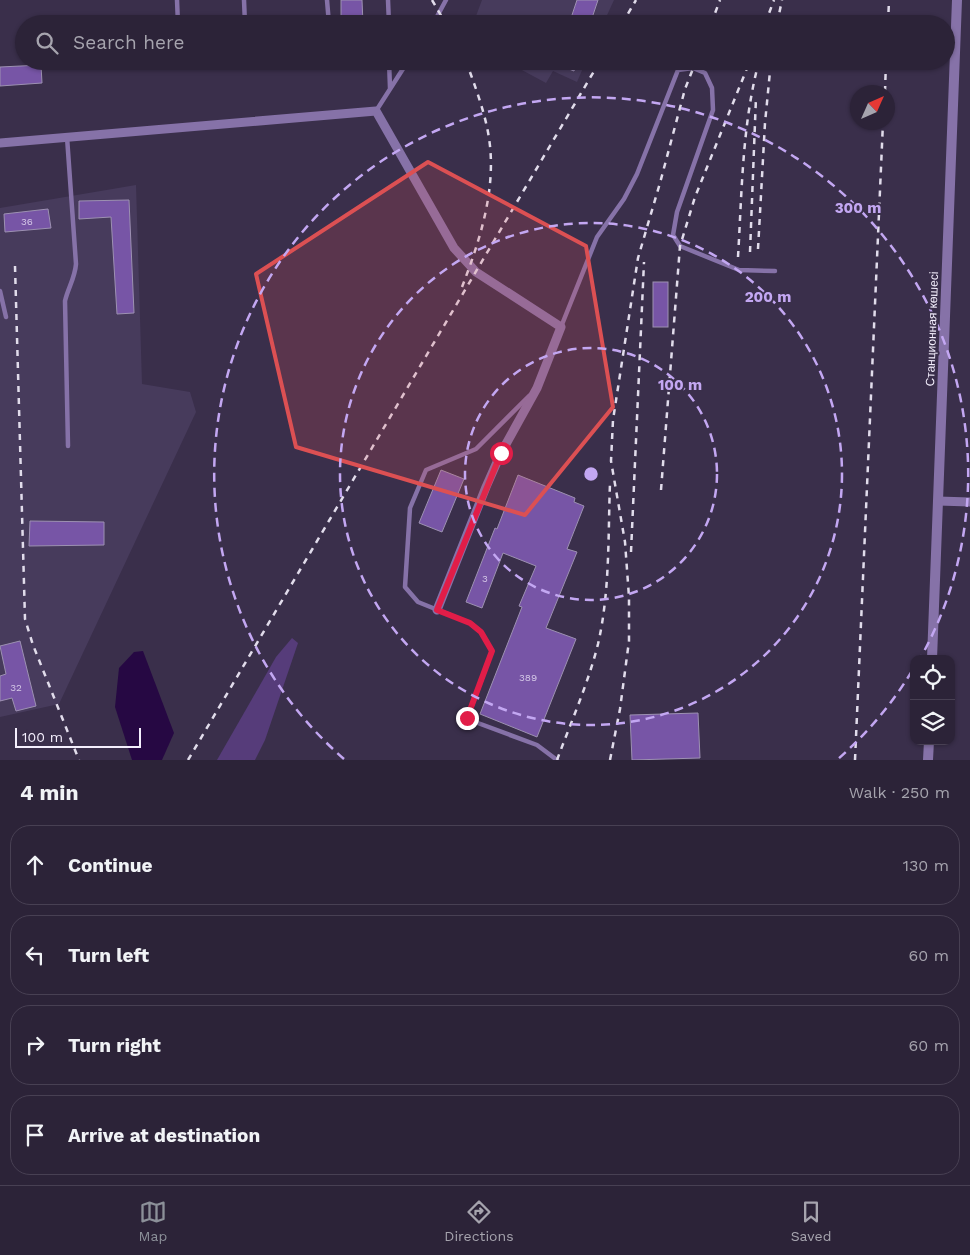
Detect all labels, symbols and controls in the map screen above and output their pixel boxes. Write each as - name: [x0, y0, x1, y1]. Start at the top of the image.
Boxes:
- search box: [15, 15, 955, 70]
- icon: search: [33, 29, 61, 57]
- text: Search here: [73, 31, 184, 54]
- north arrow: [850, 85, 895, 130]
- text: 300 m: [835, 199, 881, 217]
- house number: 36: [21, 216, 33, 227]
- street label: Станционная көшесі: [923, 271, 941, 387]
- text: 200 m: [745, 288, 791, 306]
- text: 100 m: [658, 376, 702, 394]
- route start: [490, 442, 513, 465]
- centre of rings: [582, 465, 600, 483]
- house number: 3: [482, 573, 488, 584]
- map controls: [910, 655, 955, 745]
- button: locate: [910, 655, 955, 700]
- house number: 389: [519, 672, 537, 683]
- house number: 32: [10, 682, 22, 693]
- button: layers: [910, 700, 955, 745]
- route end: [456, 707, 479, 730]
- scale bar: [15, 725, 141, 748]
- text: 100 m: [22, 729, 63, 745]
- text: 4 min: [20, 780, 78, 805]
- text: Walk · 250 m: [849, 783, 950, 802]
- icon: ahead: [21, 851, 49, 879]
- text: Continue: [68, 854, 152, 877]
- text: 130 m: [903, 856, 949, 875]
- icon: left: [21, 941, 49, 969]
- text: Turn left: [68, 944, 149, 967]
- text: 60 m: [909, 946, 949, 965]
- icon: right: [21, 1031, 49, 1059]
- text: Turn right: [68, 1034, 161, 1057]
- text: 60 m: [909, 1036, 949, 1055]
- icon: arrive: [21, 1121, 49, 1149]
- text: Arrive at destination: [68, 1124, 260, 1147]
- tab: Map: [139, 1198, 167, 1244]
- tab: Directions: [444, 1198, 514, 1244]
- tab: Saved: [791, 1198, 831, 1244]

